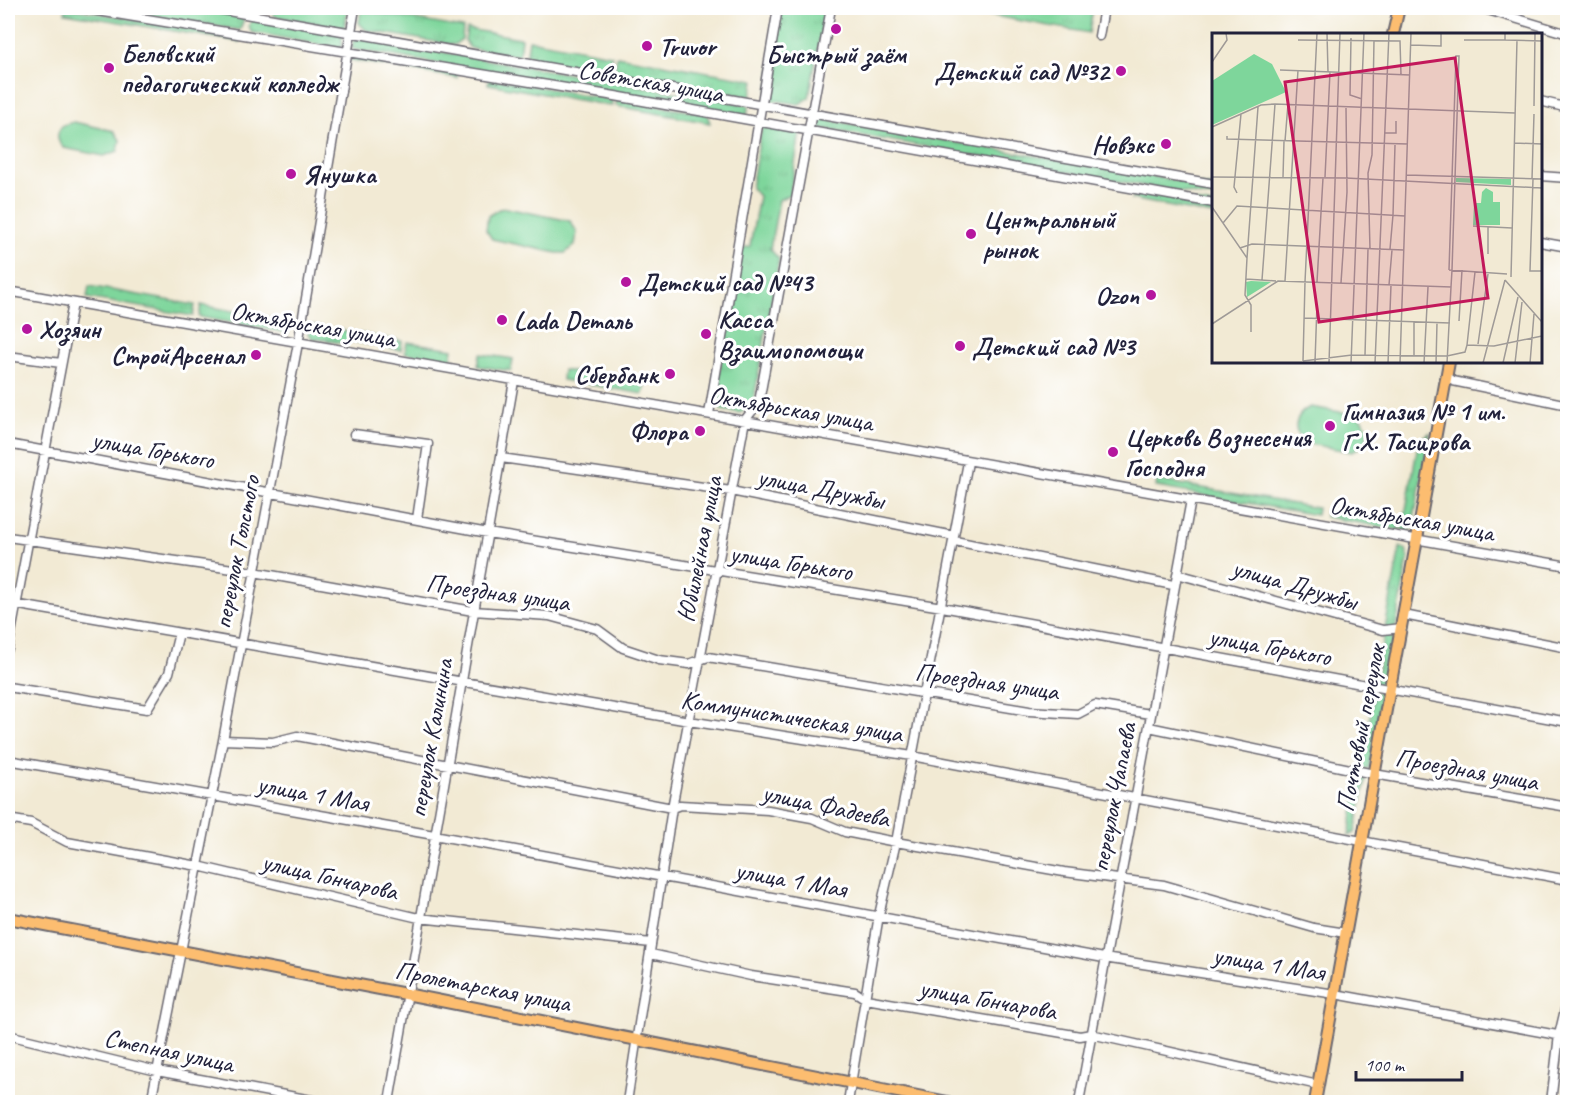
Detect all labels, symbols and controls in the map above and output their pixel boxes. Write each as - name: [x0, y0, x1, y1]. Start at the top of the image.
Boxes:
- marker: Быстрый заём: [829, 22, 843, 36]
- place label: Truvor: [659, 30, 718, 63]
- inset map: [1212, 33, 1542, 363]
- place label: Беловский педагогический колледж: [121, 37, 341, 100]
- place label: Быстрый заём: [766, 38, 908, 71]
- marker: Truvor: [640, 39, 654, 53]
- street label: Советская улица: [576, 53, 728, 111]
- place label: Детский сад №32: [935, 55, 1111, 88]
- marker: Беловский педагогический колледж: [102, 61, 116, 75]
- marker: Детский сад №32: [1114, 64, 1128, 78]
- place label: Новэкс: [1092, 128, 1155, 161]
- marker: Новэкс: [1159, 137, 1173, 151]
- place label: Янушка: [303, 158, 378, 191]
- marker: Янушка: [284, 167, 298, 181]
- place label: Центральный рынок: [983, 203, 1117, 266]
- marker: Центральный рынок: [964, 227, 978, 241]
- place label: Детский сад №43: [638, 266, 815, 299]
- marker: Детский сад №43: [619, 275, 633, 289]
- place label: Ozon: [1096, 279, 1140, 312]
- marker: Ozon: [1144, 288, 1158, 302]
- street label: Октябрьская улица: [228, 294, 400, 356]
- place label: Касса Взаимопомощи: [718, 303, 865, 366]
- place label: Lada Dеталь: [514, 304, 634, 337]
- place label: Хозяин: [39, 313, 102, 346]
- marker: Lada Dеталь: [495, 313, 509, 327]
- marker: Хозяин: [20, 322, 34, 336]
- marker: Касса Взаимопомощи: [699, 327, 713, 341]
- place label: Детский сад №3: [972, 330, 1137, 363]
- place label: СтройАрсенал: [111, 339, 246, 372]
- marker: Детский сад №3: [953, 339, 967, 353]
- marker: СтройАрсенал: [249, 348, 263, 362]
- place label: Сбербанк: [575, 358, 660, 391]
- marker: Сбербанк: [663, 367, 677, 381]
- street label: Октябрьская улица: [706, 378, 878, 440]
- place label: Гимназия № 1 им. Г.Х. Тасирова: [1342, 395, 1506, 458]
- place label: Флора: [629, 415, 690, 448]
- marker: Гимназия № 1 им. Г.Х. Тасирова: [1323, 419, 1337, 433]
- place label: Церковь Вознесения Господня: [1125, 421, 1312, 484]
- street label: улица Горького: [87, 422, 218, 477]
- marker: Флора: [693, 424, 707, 438]
- marker: Церковь Вознесения Господня: [1106, 445, 1120, 459]
- street label: улица Дружбы: [753, 460, 889, 517]
- street label: переулок Толстого: [205, 471, 268, 631]
- street label: Юбилейная улица: [669, 472, 730, 625]
- street label: Октябрьская улица: [1327, 488, 1499, 550]
- street label: улица Горького: [725, 536, 856, 589]
- street label: улица Дружбы: [1227, 550, 1363, 619]
- street label: Проездная улица: [424, 566, 573, 619]
- street label: улица Горького: [1204, 619, 1335, 674]
- street label: Почтовый переулок: [1328, 639, 1393, 814]
- street label: переулок Калинина: [400, 655, 461, 820]
- street label: Проездная улица: [913, 655, 1062, 708]
- street label: Коммунистическая улица: [679, 683, 907, 751]
- street label: переулок Чапаева: [1083, 718, 1144, 874]
- street label: Проездная улица: [1393, 741, 1542, 799]
- street label: улица 1 Мая: [253, 767, 373, 820]
- street label: улица Фадеева: [757, 776, 894, 835]
- street label: улица Гончарова: [257, 844, 403, 908]
- street label: улица 1 Мая: [731, 853, 851, 906]
- street label: улица 1 Мая: [1209, 938, 1329, 989]
- street label: Пролетарская улица: [392, 953, 575, 1020]
- street label: улица Гончарова: [915, 971, 1061, 1028]
- street label: Степная улица: [101, 1021, 239, 1081]
- scale bar: [1356, 1044, 1462, 1082]
- text: 100 m: [1365, 1054, 1406, 1076]

